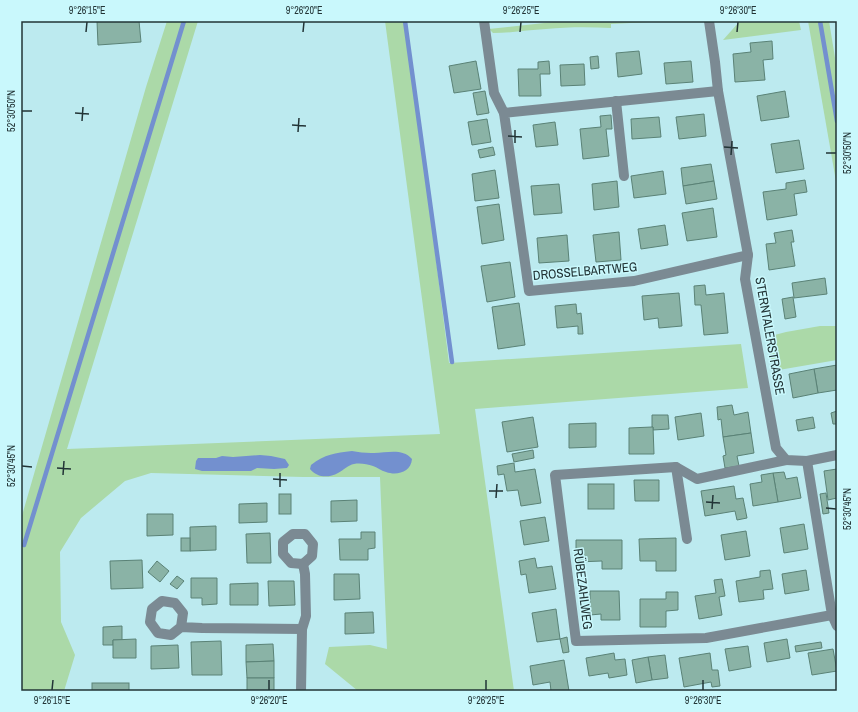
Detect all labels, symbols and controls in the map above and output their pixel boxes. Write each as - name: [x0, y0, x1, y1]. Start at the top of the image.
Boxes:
- text: 9°26'15"E: [69, 4, 105, 17]
- text: 9°26'20"E: [286, 4, 322, 17]
- text: 9°26'25"E: [503, 4, 539, 17]
- text: 9°26'30"E: [720, 4, 756, 17]
- text: 52°30'50"N: [5, 90, 18, 132]
- text: 52°30'50"N: [841, 132, 854, 174]
- street label: DROSSELBARTWEG: [532, 258, 638, 284]
- street label: STERNTALERSTRASSE: [751, 276, 789, 396]
- text: 52°30'45"N: [5, 445, 18, 487]
- text: 52°30'45"N: [841, 488, 854, 530]
- street label: RÜBEZAHLWEG: [570, 547, 596, 631]
- text: 9°26'15"E: [34, 694, 70, 707]
- text: 9°26'20"E: [251, 694, 287, 707]
- text: 9°26'25"E: [468, 694, 504, 707]
- text: 9°26'30"E: [685, 694, 721, 707]

